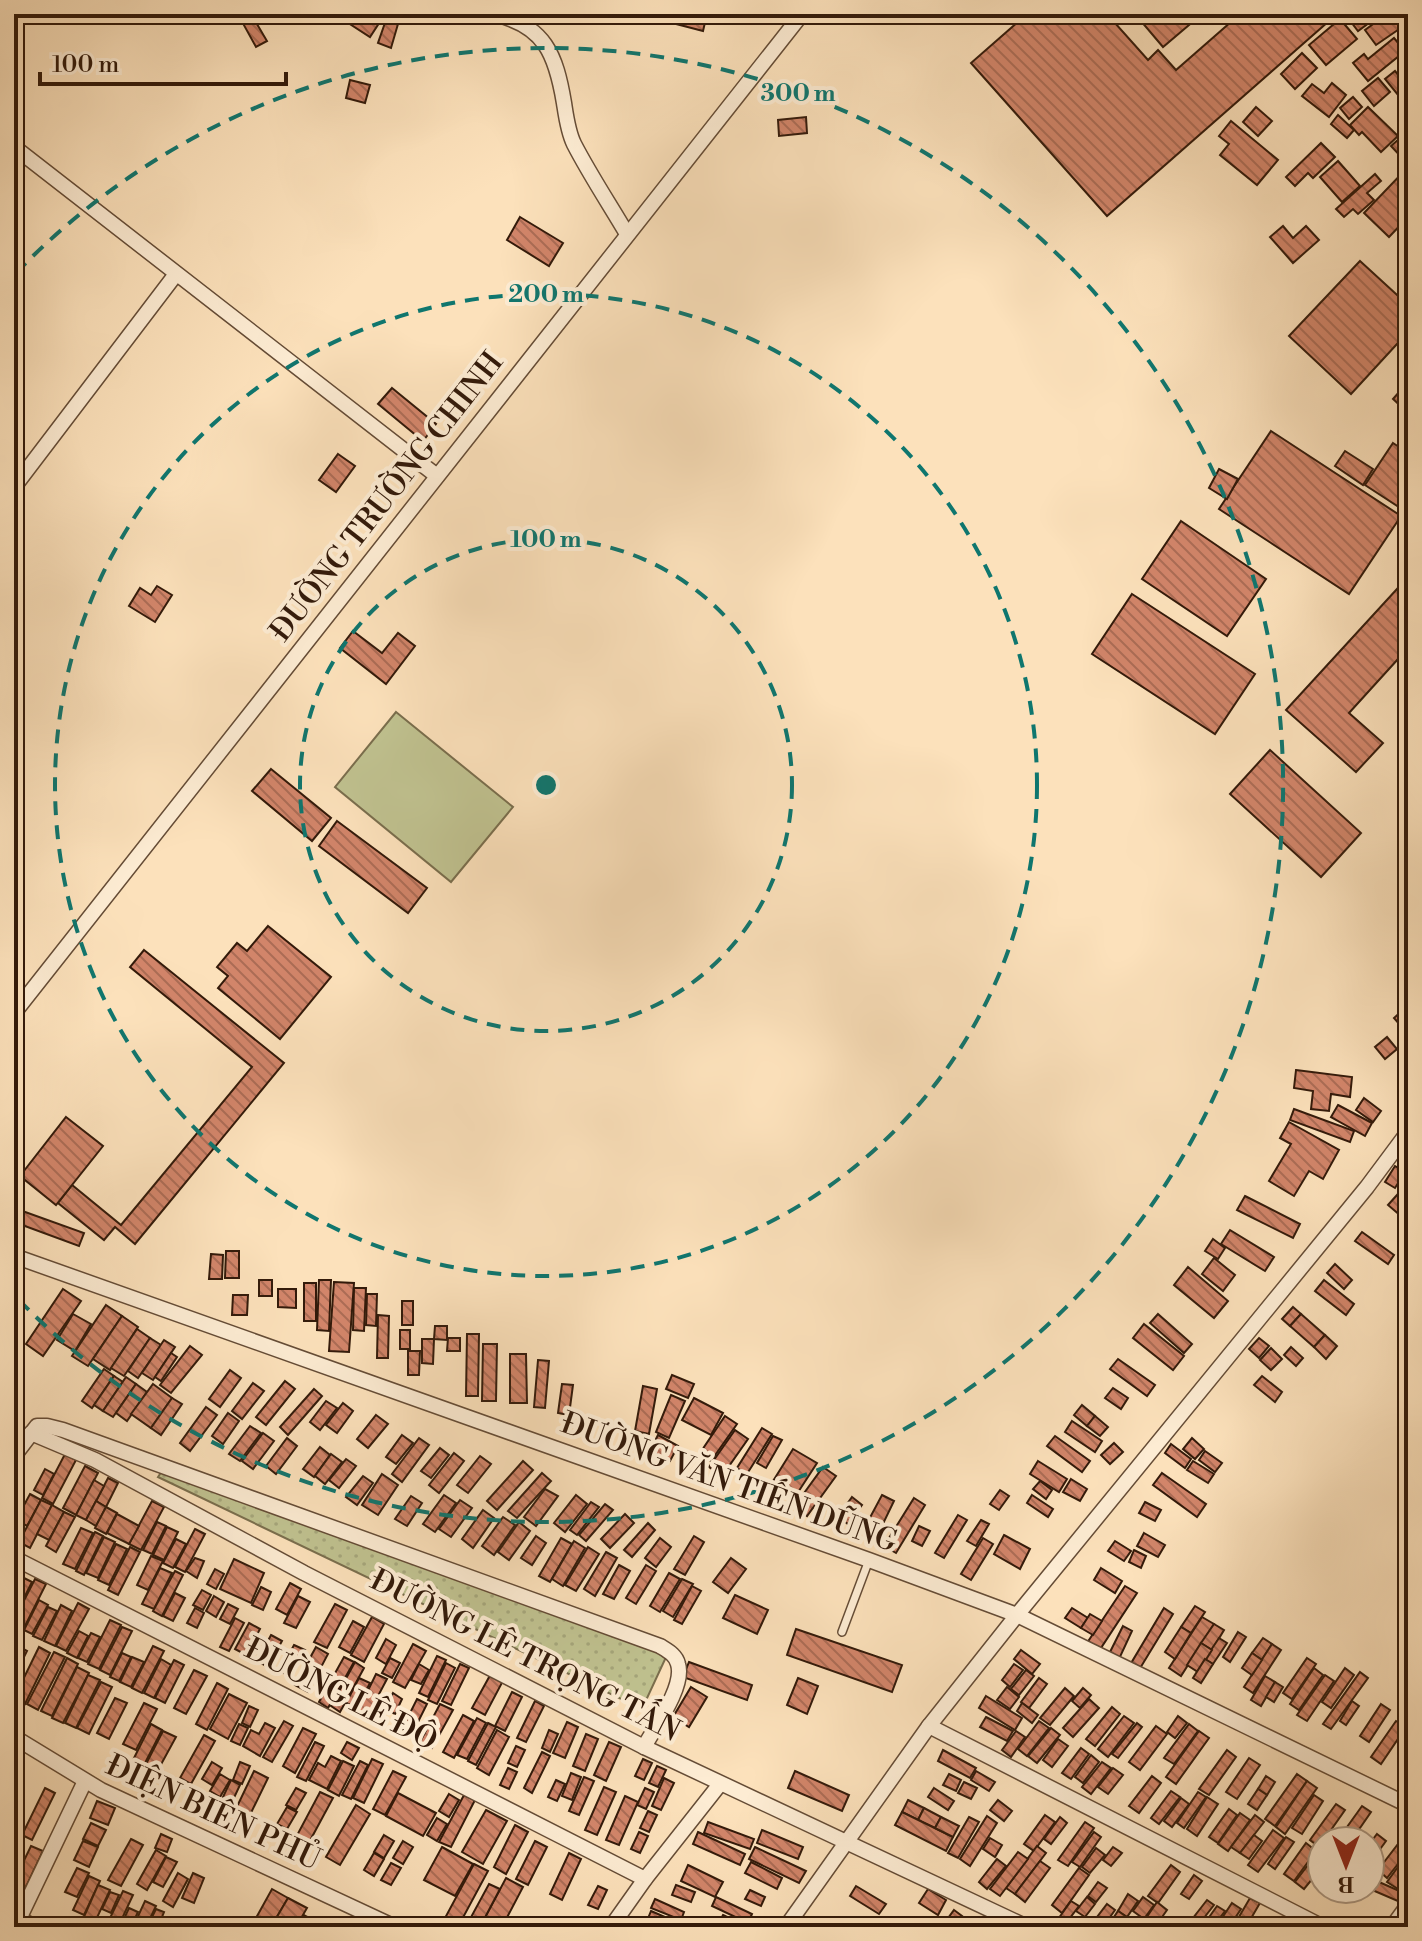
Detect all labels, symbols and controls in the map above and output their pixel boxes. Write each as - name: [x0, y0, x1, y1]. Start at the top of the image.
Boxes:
- scale bar: [40, 36, 286, 86]
- text: 100 m: [52, 50, 119, 80]
- text: 300 m: [760, 79, 836, 109]
- text: 200 m: [508, 280, 584, 310]
- street label: ĐƯỜNG TRƯỜNG CHINH: [261, 343, 512, 649]
- text: 100 m: [510, 525, 582, 555]
- centre of rings: [532, 771, 560, 799]
- street label: ĐƯỜNG VĂN TIẾN DŨNG: [556, 1400, 904, 1562]
- street label: ĐƯỜNG LÊ TRỌNG TẤN: [364, 1557, 689, 1751]
- street label: ĐƯỜNG LÊ ĐỘ: [238, 1628, 445, 1760]
- street label: ĐIỆN BIÊN PHỦ: [100, 1744, 328, 1879]
- north arrow: [1306, 1825, 1386, 1905]
- text: B: [1338, 1870, 1354, 1897]

